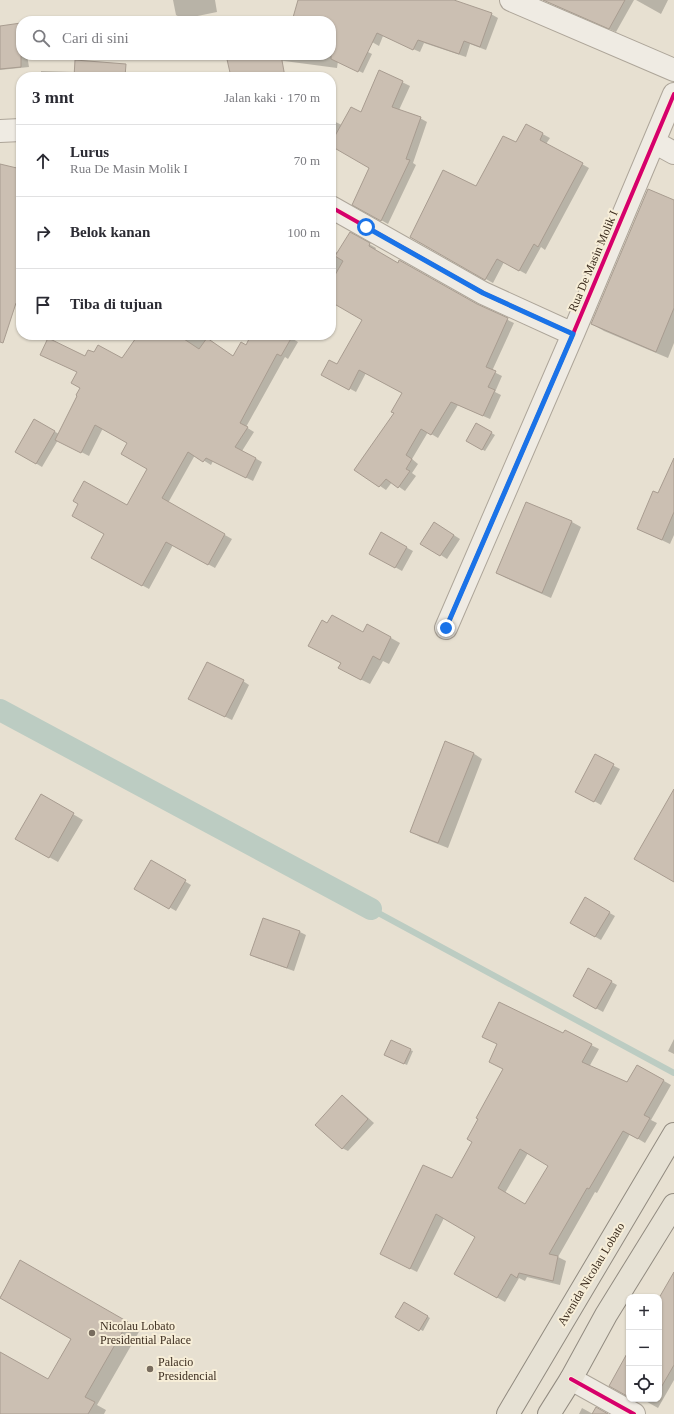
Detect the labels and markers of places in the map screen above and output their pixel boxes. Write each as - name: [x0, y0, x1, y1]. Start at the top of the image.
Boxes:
- place label: Nicolau Lobato Presidential Palace: [100, 1319, 191, 1347]
- marker: Nicolau Lobato Presidential Palace: [87, 1328, 97, 1338]
- place label: Palacio Presidencial: [158, 1355, 217, 1383]
- marker: Palacio Presidencial: [145, 1364, 155, 1374]

